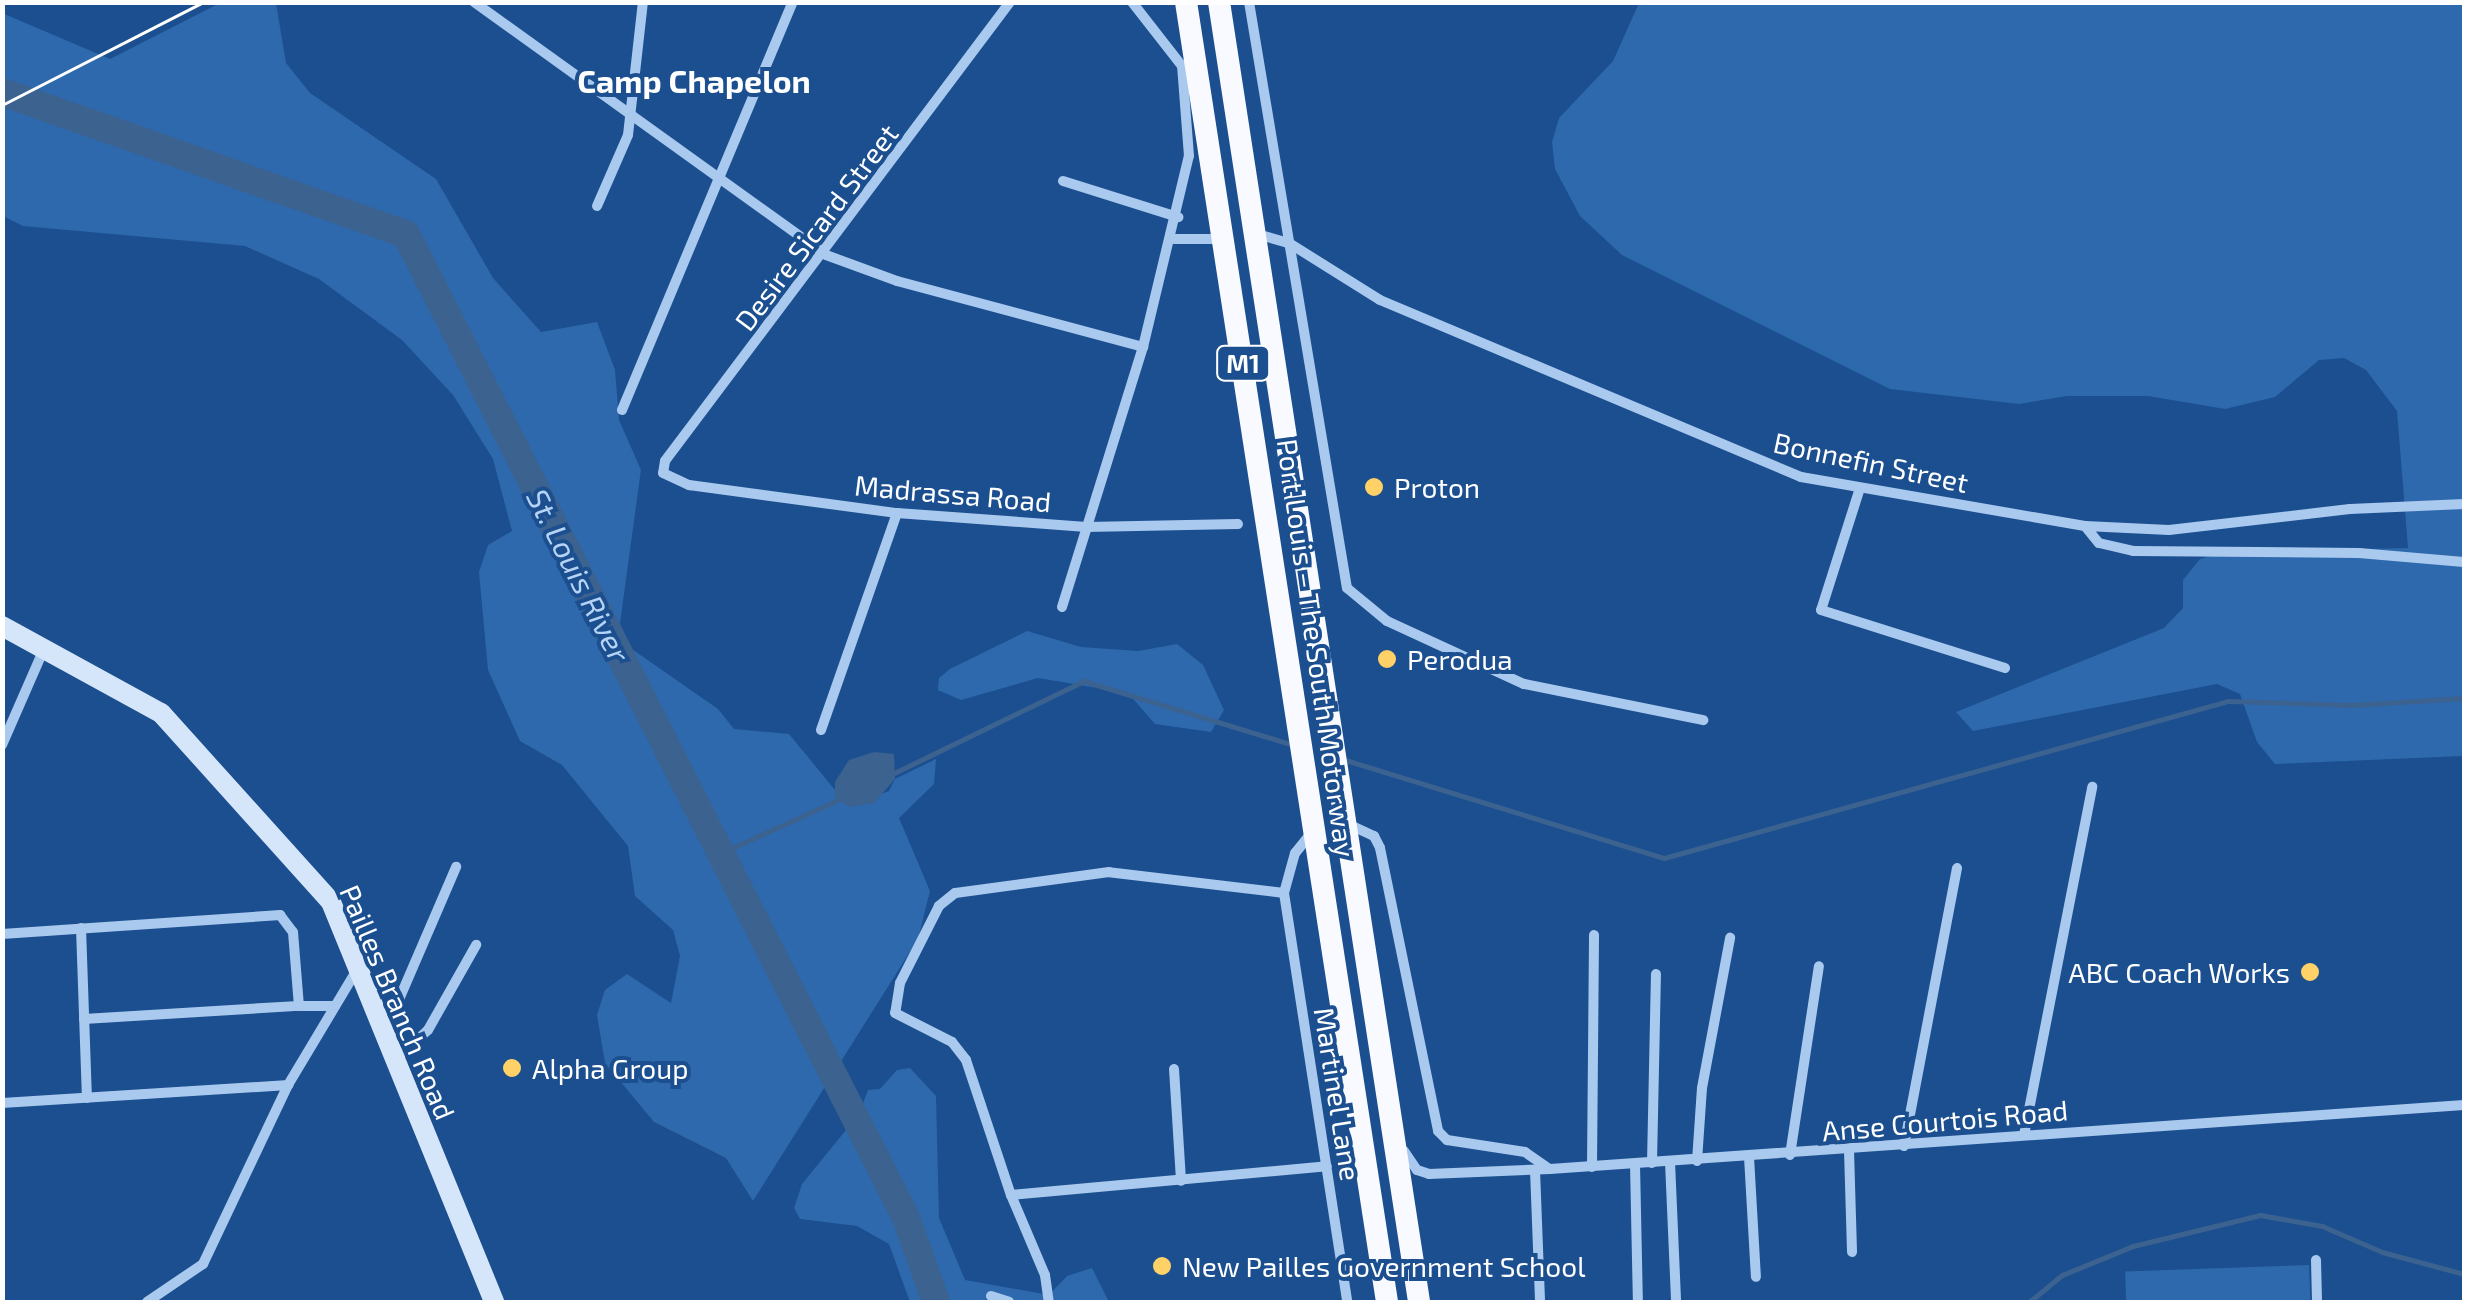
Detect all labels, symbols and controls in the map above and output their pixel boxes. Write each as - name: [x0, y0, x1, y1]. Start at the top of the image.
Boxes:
- district label: Camp Chapelon: [577, 61, 811, 99]
- street label: Desire Sicard Street: [727, 117, 905, 337]
- road number: M1: [1216, 343, 1270, 383]
- street label: Bonnefin Street: [1771, 425, 1971, 499]
- street label: Port Louis – The South Motorway: [1271, 436, 1363, 860]
- street label: Madrassa Road: [853, 468, 1053, 518]
- place label: Proton: [1394, 470, 1480, 504]
- marker: Proton: [1363, 476, 1385, 498]
- water label: St. Louis River: [520, 482, 638, 668]
- place label: Perodua: [1407, 642, 1513, 676]
- marker: Perodua: [1376, 648, 1398, 670]
- street label: Pailles Branch Road: [333, 880, 463, 1124]
- place label: ABC Coach Works: [2068, 955, 2290, 989]
- marker: ABC Coach Works: [2299, 961, 2321, 983]
- street label: Martinel Lane: [1308, 1005, 1368, 1183]
- place label: Alpha Group: [532, 1051, 688, 1085]
- marker: Alpha Group: [501, 1057, 523, 1079]
- street label: Anse Courtois Road: [1821, 1093, 2069, 1147]
- place label: New Pailles Government School: [1182, 1249, 1586, 1283]
- marker: New Pailles Government School: [1151, 1255, 1173, 1277]

